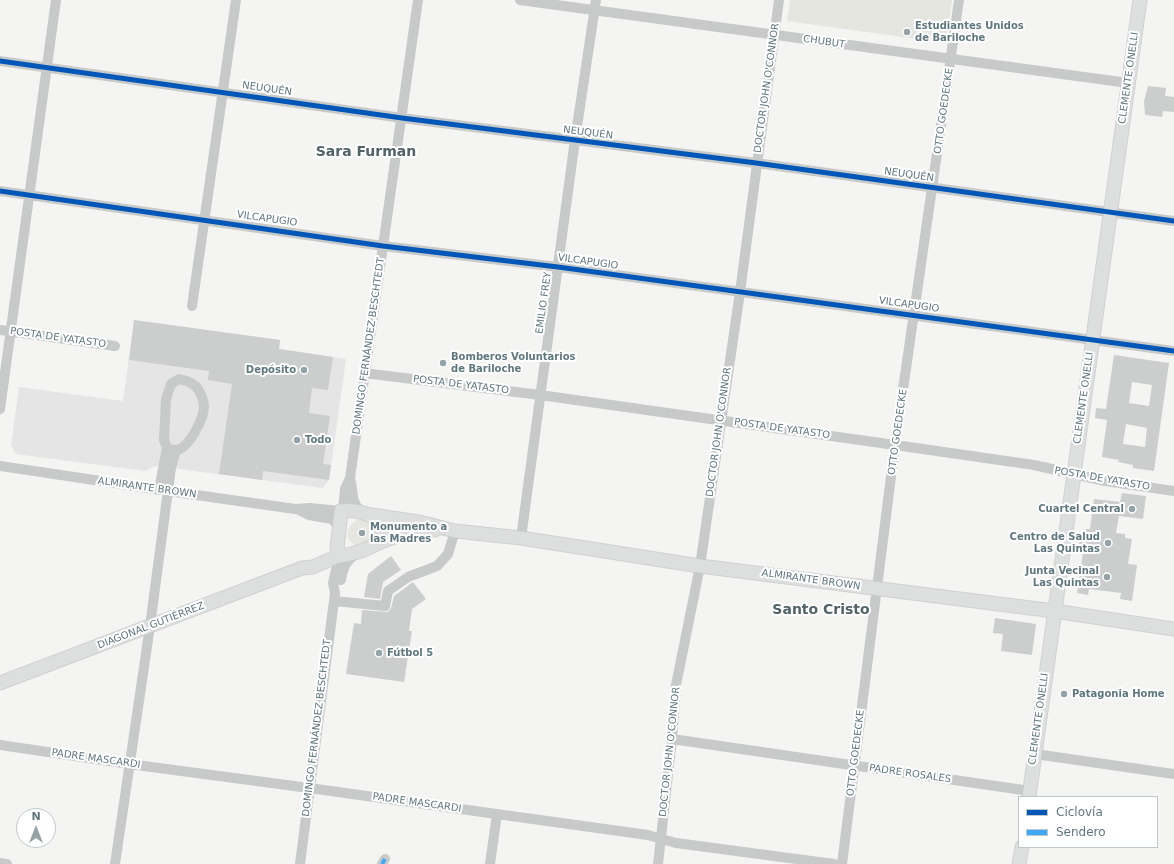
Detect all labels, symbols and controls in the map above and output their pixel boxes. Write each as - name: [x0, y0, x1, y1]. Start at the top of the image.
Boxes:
- place label: Estudiantes Unidos de Bariloche: [915, 20, 1024, 44]
- street label: DOCTOR JOHN O'CONNOR: [752, 22, 782, 154]
- marker: Estudiantes Unidos de Bariloche: [902, 27, 912, 37]
- street label: CLEMENTE ONELLI: [1117, 31, 1141, 125]
- street label: CHUBUT: [802, 33, 846, 51]
- street label: OTTO GOEDECKE: [932, 67, 956, 155]
- street label: NEUQUÉN: [241, 80, 293, 98]
- street label: NEUQUÉN: [562, 124, 614, 142]
- district label: Sara Furman: [316, 144, 416, 160]
- street label: NEUQUÉN: [883, 166, 935, 184]
- street label: VILCAPUGIO: [236, 209, 298, 229]
- street label: VILCAPUGIO: [557, 252, 619, 272]
- street label: DOMINGO FERNÁNDEZ BESCHTEDT: [351, 257, 387, 435]
- street label: EMILIO FREY: [534, 271, 554, 335]
- street label: VILCAPUGIO: [878, 295, 940, 315]
- street label: POSTA DE YATASTO: [9, 325, 107, 351]
- place label: Bomberos Voluntarios de Bariloche: [451, 351, 576, 374]
- street label: CLEMENTE ONELLI: [1072, 351, 1096, 445]
- marker: Bomberos Voluntarios de Bariloche: [438, 358, 448, 368]
- place label: Depósito: [246, 364, 296, 376]
- marker: Depósito: [299, 365, 309, 375]
- street label: DOCTOR JOHN O'CONNOR: [704, 366, 734, 498]
- street label: POSTA DE YATASTO: [412, 373, 510, 397]
- street label: OTTO GOEDECKE: [886, 388, 910, 476]
- street label: POSTA DE YATASTO: [733, 416, 831, 442]
- place label: Todo: [305, 434, 331, 446]
- marker: Todo: [292, 435, 302, 445]
- street label: POSTA DE YATASTO: [1053, 465, 1151, 493]
- street label: ALMIRANTE BROWN: [97, 475, 197, 501]
- place label: Cuartel Central: [1038, 503, 1124, 515]
- marker: Cuartel Central: [1127, 504, 1137, 514]
- place label: Monumento a las Madres: [370, 521, 447, 544]
- marker: Monumento a las Madres: [357, 528, 367, 538]
- place label: Centro de Salud Las Quintas: [1010, 531, 1100, 554]
- marker: Centro de Salud Las Quintas: [1103, 538, 1113, 548]
- place label: Junta Vecinal Las Quintas: [1025, 565, 1099, 588]
- street label: ALMIRANTE BROWN: [761, 567, 861, 593]
- marker: Junta Vecinal Las Quintas: [1102, 572, 1112, 582]
- street label: DIAGONAL GUTIÉRREZ: [96, 600, 206, 652]
- district label: Santo Cristo: [772, 602, 870, 618]
- street label: DOMINGO FERNÁNDEZ BESCHTEDT: [300, 639, 334, 817]
- place label: Fútbol 5: [387, 647, 433, 659]
- marker: Fútbol 5: [374, 648, 384, 658]
- street label: CLEMENTE ONELLI: [1027, 672, 1051, 766]
- street label: DOCTOR JOHN O'CONNOR: [657, 686, 683, 818]
- place label: Patagonia Home: [1072, 688, 1165, 700]
- marker: Patagonia Home: [1059, 689, 1069, 699]
- street label: OTTO GOEDECKE: [845, 709, 867, 797]
- street label: PADRE MASCARDI: [51, 747, 141, 771]
- street label: PADRE ROSALES: [868, 762, 952, 786]
- street label: PADRE MASCARDI: [372, 791, 462, 815]
- legend: [1018, 796, 1158, 848]
- text: Ciclovía: [1056, 805, 1103, 819]
- north arrow: [16, 808, 56, 848]
- text: N: [31, 810, 41, 823]
- text: Sendero: [1056, 825, 1106, 839]

